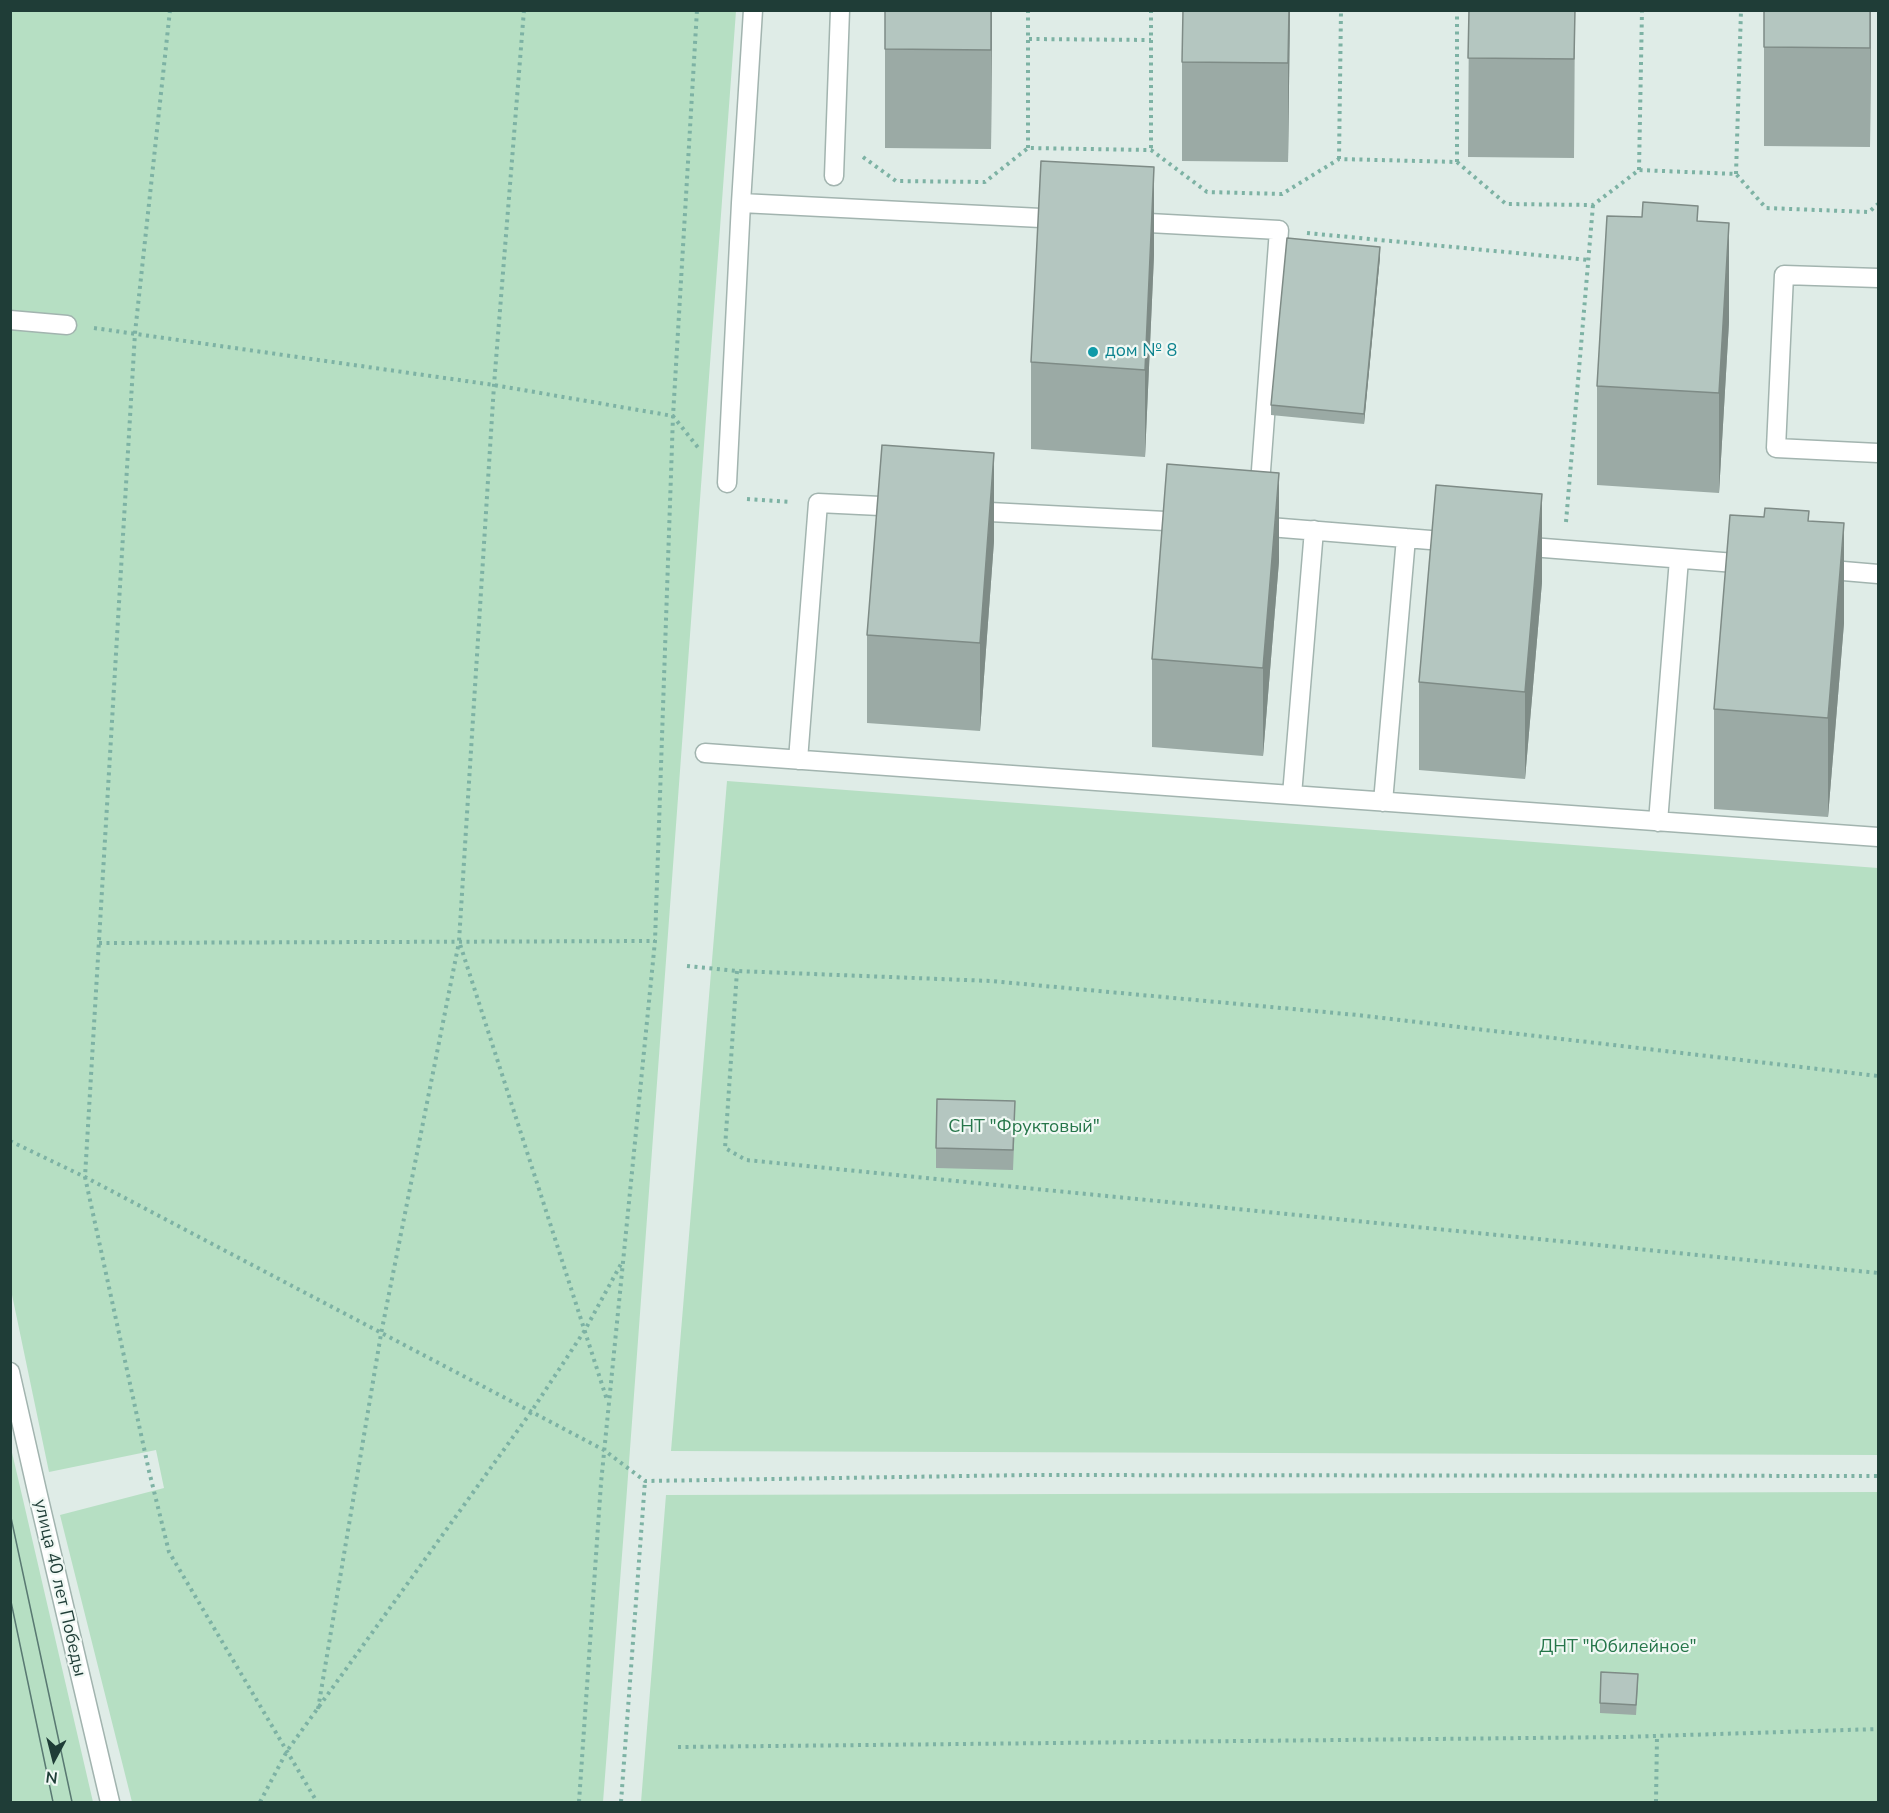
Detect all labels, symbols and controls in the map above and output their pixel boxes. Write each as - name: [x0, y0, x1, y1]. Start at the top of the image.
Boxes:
- place label: дом № 8: [1105, 341, 1177, 363]
- marker: дом № 8: [1086, 345, 1100, 359]
- park label: СНТ "Фруктовый": [948, 1117, 1100, 1139]
- street label: улица 40 лет Победы: [28, 1497, 90, 1679]
- park label: ДНТ "Юбилейное": [1539, 1637, 1697, 1659]
- north arrow: [24, 1729, 84, 1789]
- text: N: [45, 1765, 59, 1789]

